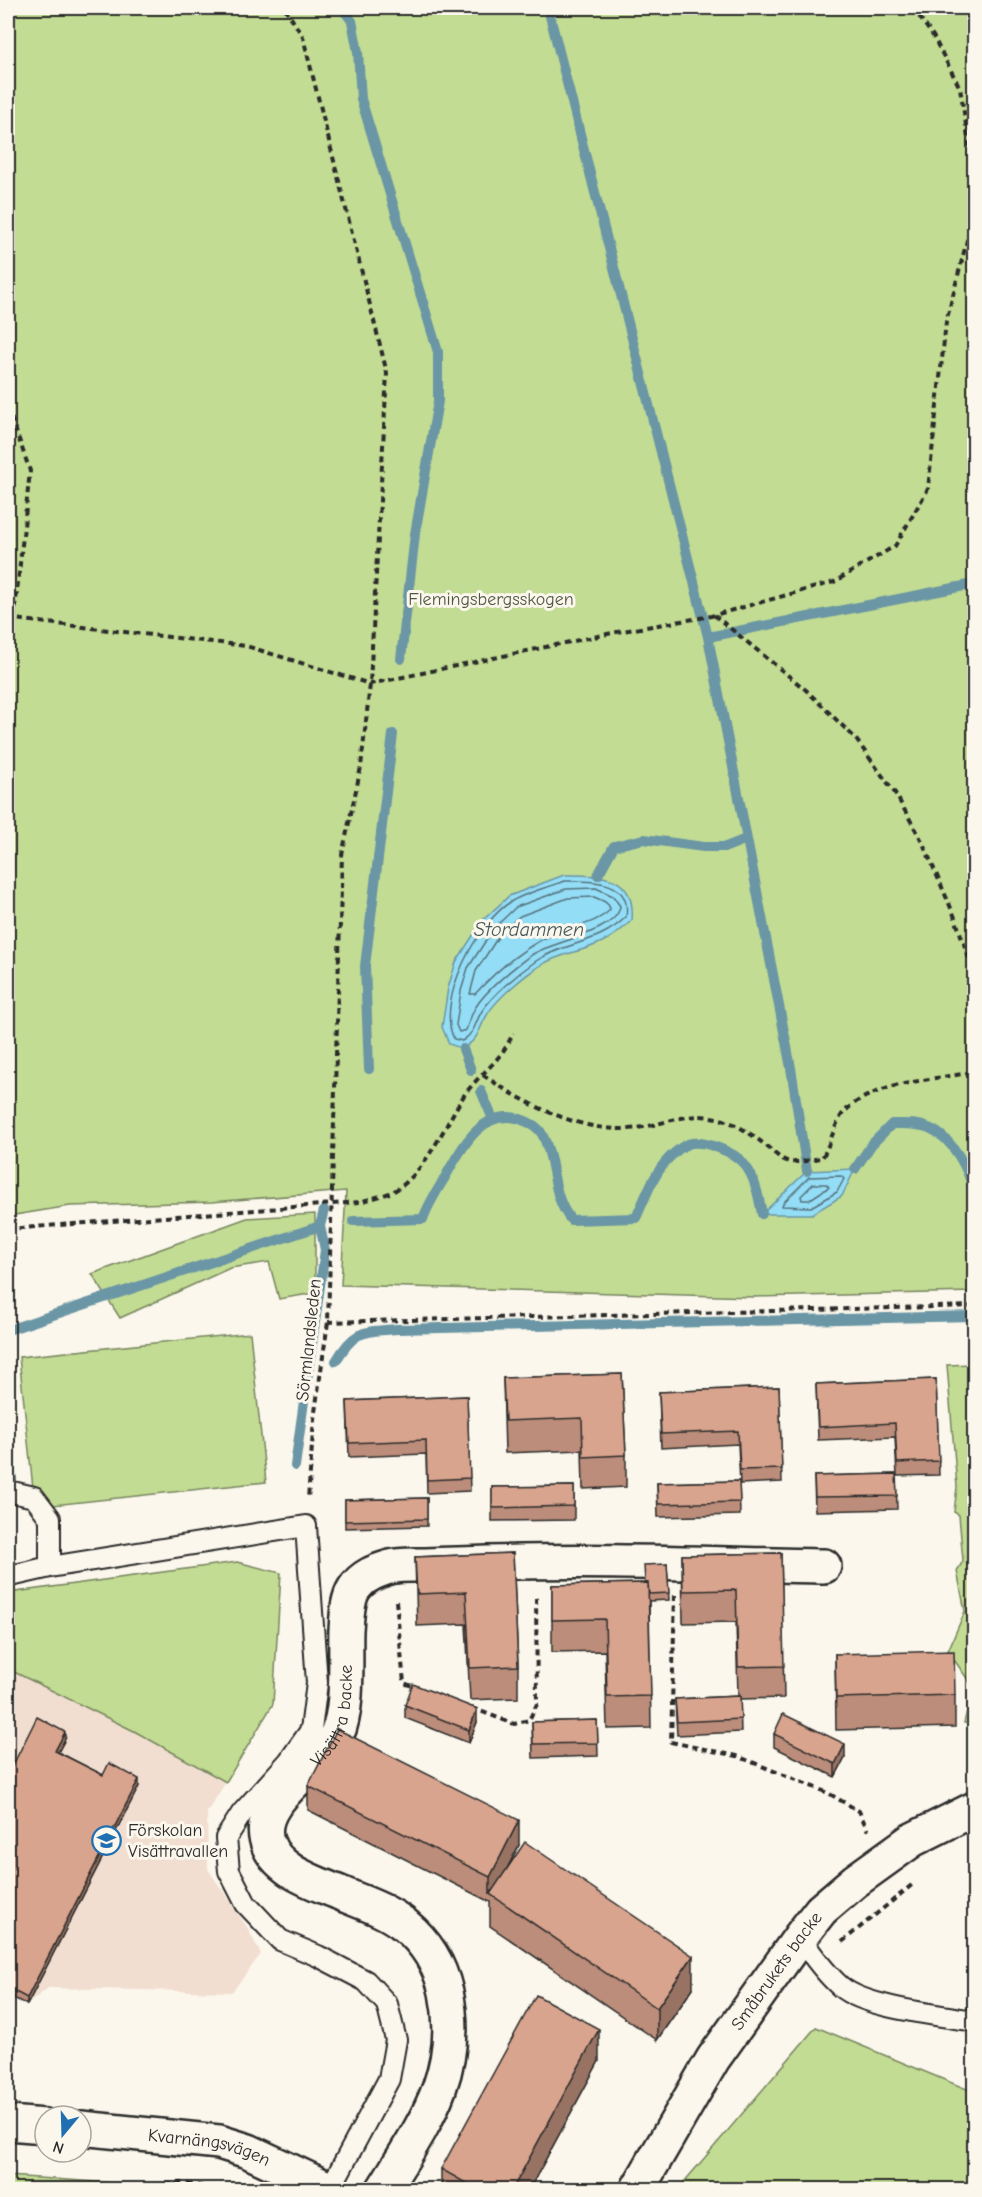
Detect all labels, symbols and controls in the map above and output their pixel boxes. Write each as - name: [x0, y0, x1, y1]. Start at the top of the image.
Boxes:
- park label: Flemingsbergsskogen: [408, 589, 574, 610]
- water label: Stordammen: [474, 918, 584, 941]
- street label: Sörmlandsleden: [292, 1278, 326, 1402]
- street label: Visättra backe: [306, 1665, 356, 1771]
- place label: Förskolan Visättravallen: [128, 1820, 228, 1862]
- school or university icon: Förskolan Visättravallen: [91, 1824, 123, 1856]
- street label: Småbrukets backe: [726, 1907, 826, 2034]
- north arrow: [33, 2104, 93, 2164]
- street label: Kvarnängsvägen: [147, 2124, 274, 2170]
- text: N: [51, 2137, 66, 2157]

